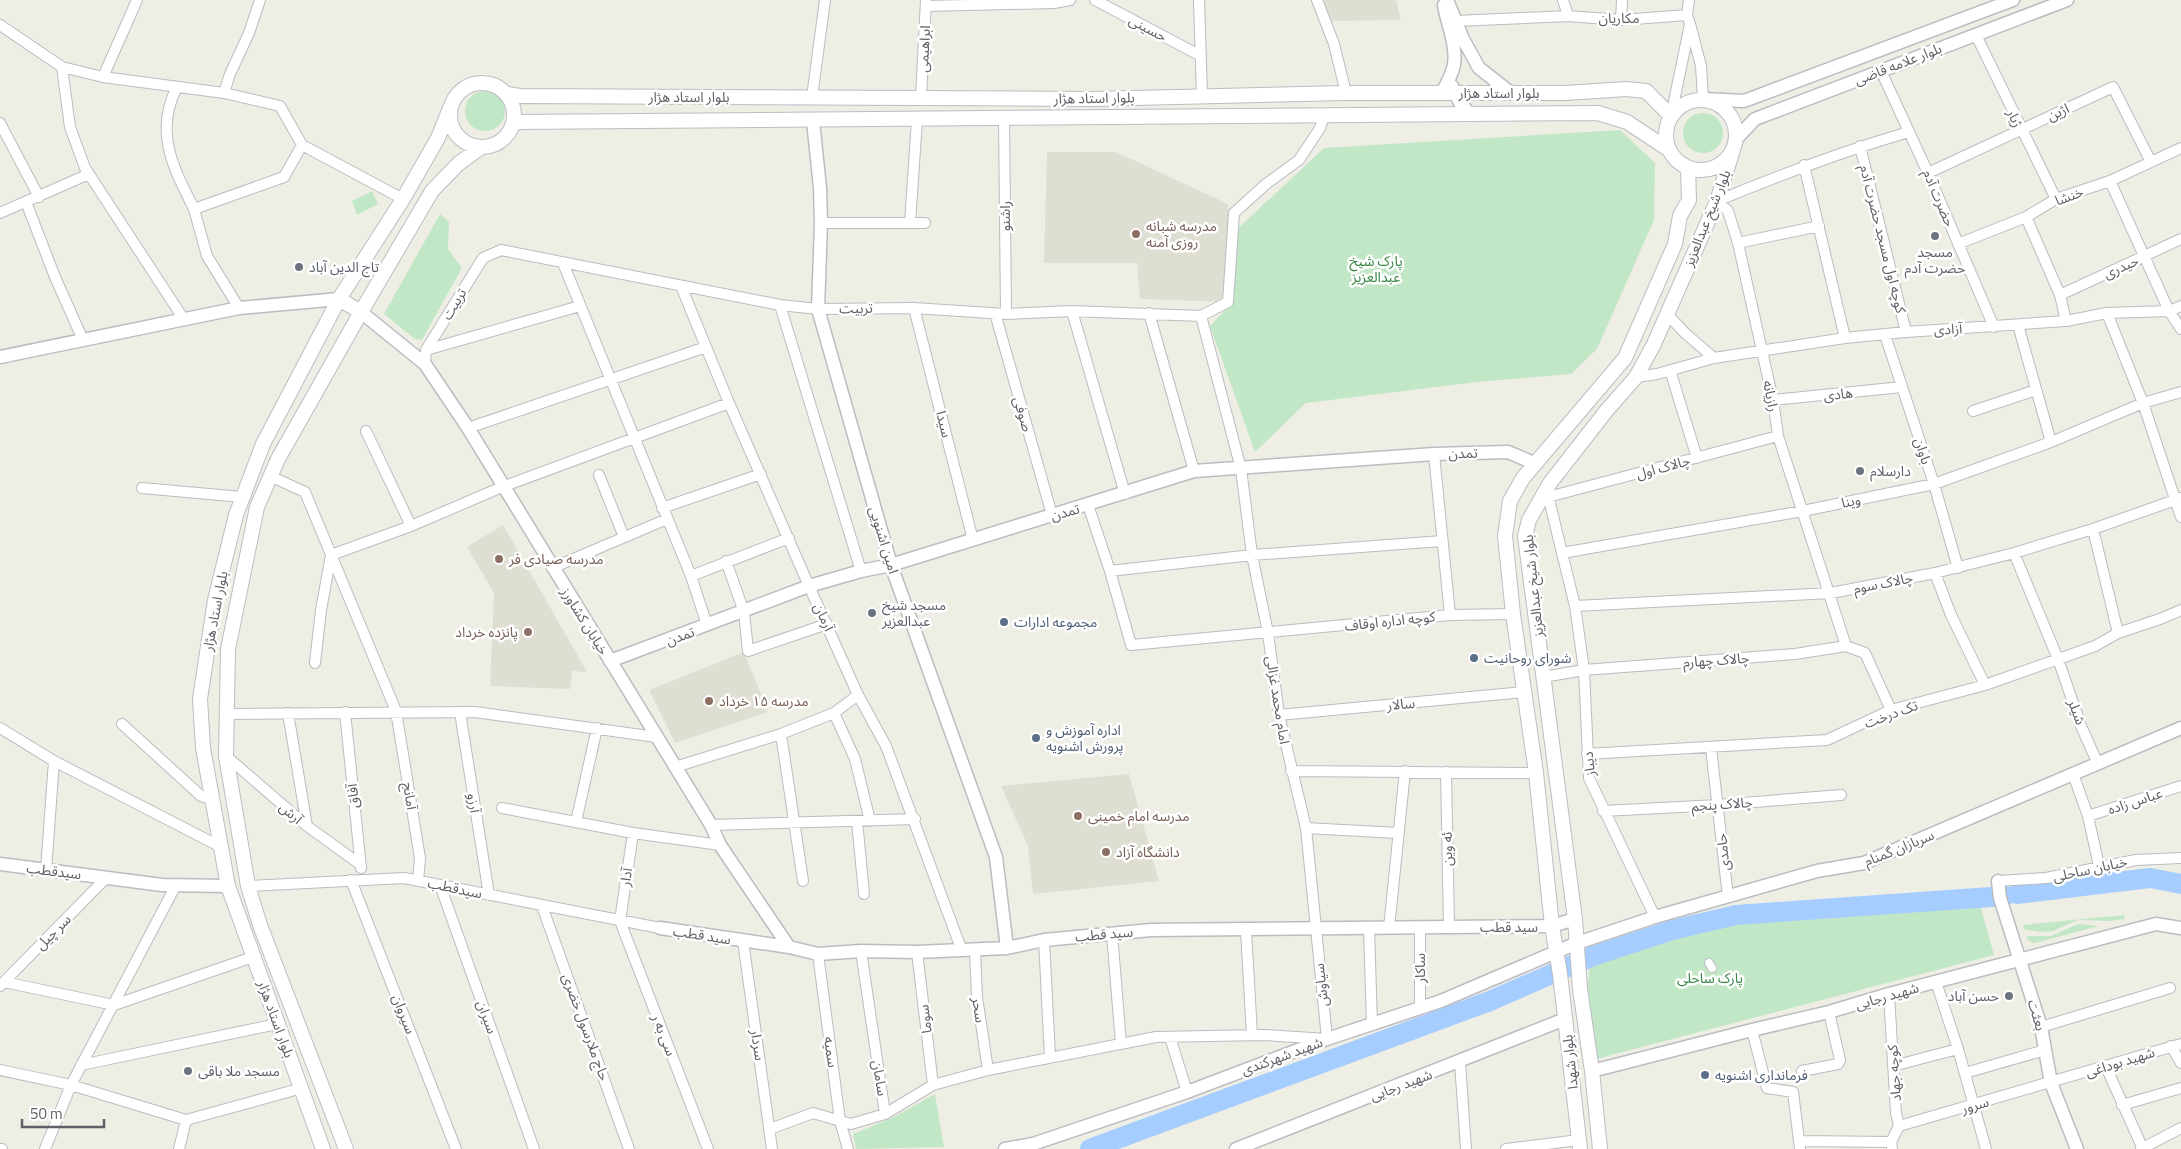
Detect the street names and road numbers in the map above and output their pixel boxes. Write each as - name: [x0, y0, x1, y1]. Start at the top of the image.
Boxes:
- street label: مکاریان: [1598, 7, 1640, 28]
- street label: حسینی: [1125, 9, 1171, 46]
- street label: ابراهیمی: [912, 25, 935, 73]
- street label: بلوار علامه قاضی: [1851, 37, 1945, 90]
- street label: بلوار استاد هژار: [1457, 82, 1540, 103]
- street label: بلوار استاد هژار: [647, 86, 730, 107]
- street label: بلوار استاد هژار: [1052, 86, 1135, 109]
- street label: اژین: [2043, 97, 2072, 126]
- street label: ژیار: [2002, 104, 2029, 130]
- street label: کوچه اول مسجد حضرت آدم: [1854, 162, 1912, 316]
- street label: بلوار شیخ عبدالعزیز: [1677, 166, 1737, 271]
- street label: حضرت آدم: [1917, 166, 1961, 230]
- street label: خنشا: [2052, 181, 2086, 211]
- street label: راشنو: [994, 201, 1015, 231]
- street label: حیدری: [2100, 249, 2142, 284]
- street label: تربیت: [436, 284, 471, 324]
- street label: تربیت: [839, 297, 873, 318]
- street label: آزادی: [1933, 317, 1964, 340]
- street label: رازیانه: [1758, 378, 1785, 413]
- street label: هادی: [1822, 382, 1854, 405]
- street label: صوفی: [1008, 394, 1039, 434]
- street label: سیدا: [931, 408, 958, 440]
- street label: باوان: [1909, 435, 1938, 467]
- street label: تمدن: [1448, 441, 1478, 464]
- street label: چالاک اول: [1634, 449, 1692, 484]
- street label: وینا: [1839, 488, 1863, 513]
- street label: تمدن: [1048, 497, 1082, 526]
- street label: امین اشنویی: [864, 504, 905, 576]
- street label: بلوار شیخ عبدالعزیز: [1517, 533, 1549, 639]
- street label: چالاک سوم: [1851, 566, 1915, 600]
- street label: بلوار استاد هژار: [196, 569, 233, 654]
- street label: خیابان کشاورز: [556, 582, 615, 659]
- street label: آرمان: [809, 599, 840, 635]
- street label: کوچه اداره اوقاف: [1344, 605, 1436, 636]
- street label: تمدن: [662, 621, 697, 650]
- street label: چالاک چهارم: [1682, 647, 1750, 673]
- street label: امام محمد غزالی: [1260, 654, 1296, 746]
- street label: سالار: [1385, 692, 1416, 715]
- street label: تک درخت: [1861, 694, 1921, 733]
- street label: شیلر: [2063, 695, 2092, 728]
- street label: دیباز: [1577, 750, 1600, 779]
- street label: آمانج: [397, 781, 423, 812]
- street label: آفاق: [341, 782, 364, 809]
- street label: عباس زاده: [2105, 782, 2165, 819]
- street label: آرزو: [463, 791, 487, 815]
- street label: چالاک پنجم: [1691, 791, 1753, 817]
- street label: آرش: [275, 797, 308, 829]
- street label: سربازان گمنام: [1860, 824, 1938, 872]
- street label: ئه وین: [1436, 831, 1457, 866]
- street label: حامدی: [1710, 832, 1735, 872]
- street label: خیابان ساحلی: [2051, 850, 2129, 887]
- street label: سیدقطب: [25, 857, 83, 884]
- street label: آدار: [614, 865, 637, 889]
- street label: سیدقطب: [426, 872, 484, 904]
- street label: سر چیل: [30, 909, 75, 954]
- street label: سید قطب: [1480, 916, 1538, 937]
- street label: سید قطب: [672, 920, 732, 949]
- street label: سید قطب: [1074, 921, 1134, 946]
- street label: ساکار: [1409, 953, 1430, 984]
- street label: سیاوش: [1308, 962, 1333, 1008]
- street label: حاج ملارسول خضری: [556, 970, 616, 1084]
- street label: بلوار استاد هژار: [252, 976, 300, 1061]
- street label: شهید رجایی: [1853, 976, 1921, 1015]
- street label: سیروان: [387, 991, 422, 1037]
- street label: سحر: [967, 995, 992, 1024]
- street label: سیران: [472, 997, 503, 1037]
- street label: بعثت: [2023, 997, 2052, 1033]
- street label: سوما: [912, 1003, 937, 1035]
- street label: سی به ر: [647, 1010, 682, 1059]
- street label: سردار: [746, 1027, 771, 1062]
- street label: شهید شهرکندی: [1238, 1031, 1326, 1080]
- street label: بلوار شهدا: [1556, 1033, 1583, 1090]
- street label: سمیه: [819, 1035, 844, 1069]
- street label: شهید بوداغی: [2083, 1041, 2157, 1082]
- street label: کوچه جهاد: [1881, 1044, 1906, 1102]
- street label: سامان: [867, 1058, 894, 1097]
- street label: شهید رجایی: [1367, 1063, 1435, 1106]
- street label: سرور: [1958, 1091, 1991, 1119]

